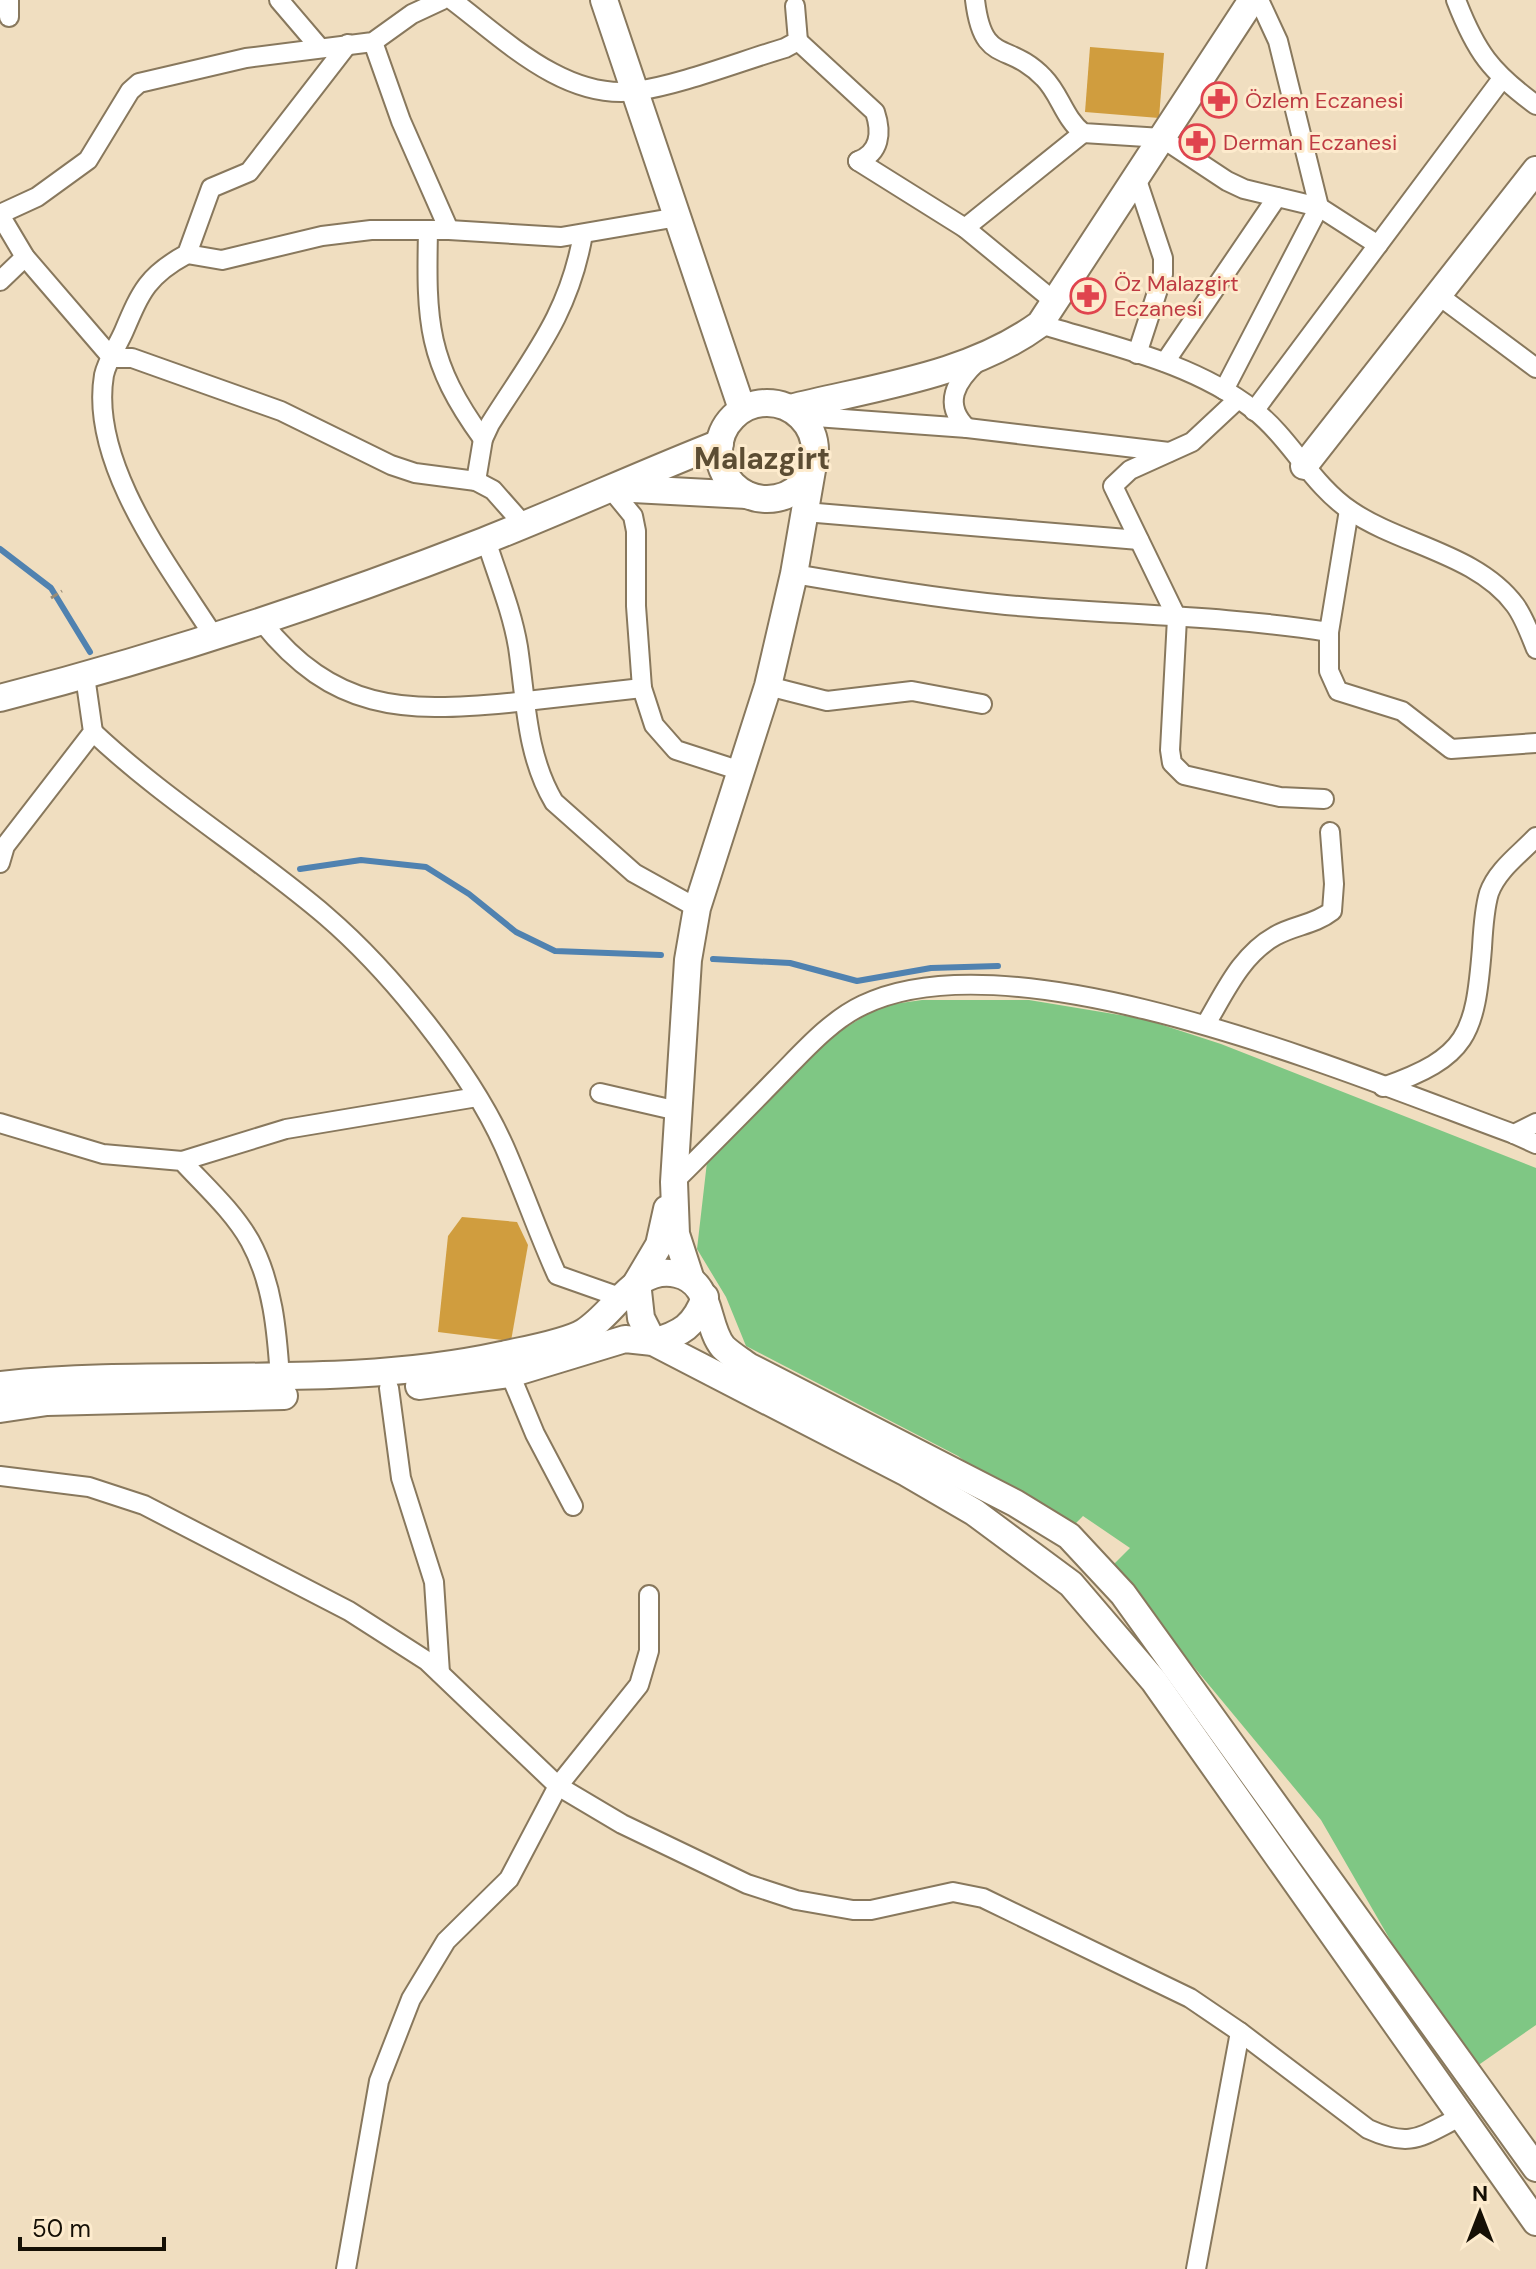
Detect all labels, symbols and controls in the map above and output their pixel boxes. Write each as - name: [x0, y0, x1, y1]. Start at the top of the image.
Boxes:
- pharmacy icon: Özlem Eczanesi: [1200, 81, 1238, 119]
- place label: Özlem Eczanesi: [1245, 86, 1403, 115]
- pharmacy icon: Derman Eczanesi: [1178, 123, 1216, 161]
- place label: Derman Eczanesi: [1223, 128, 1397, 157]
- place label: Öz Malazgirt Eczanesi: [1114, 269, 1239, 323]
- pharmacy icon: Öz Malazgirt Eczanesi: [1069, 277, 1107, 315]
- district label: Malazgirt: [694, 439, 830, 478]
- north arrow: [1440, 2173, 1520, 2253]
- text: N: [1472, 2179, 1488, 2208]
- scale bar: [20, 2201, 164, 2251]
- text: 50 m: [32, 2213, 91, 2244]

